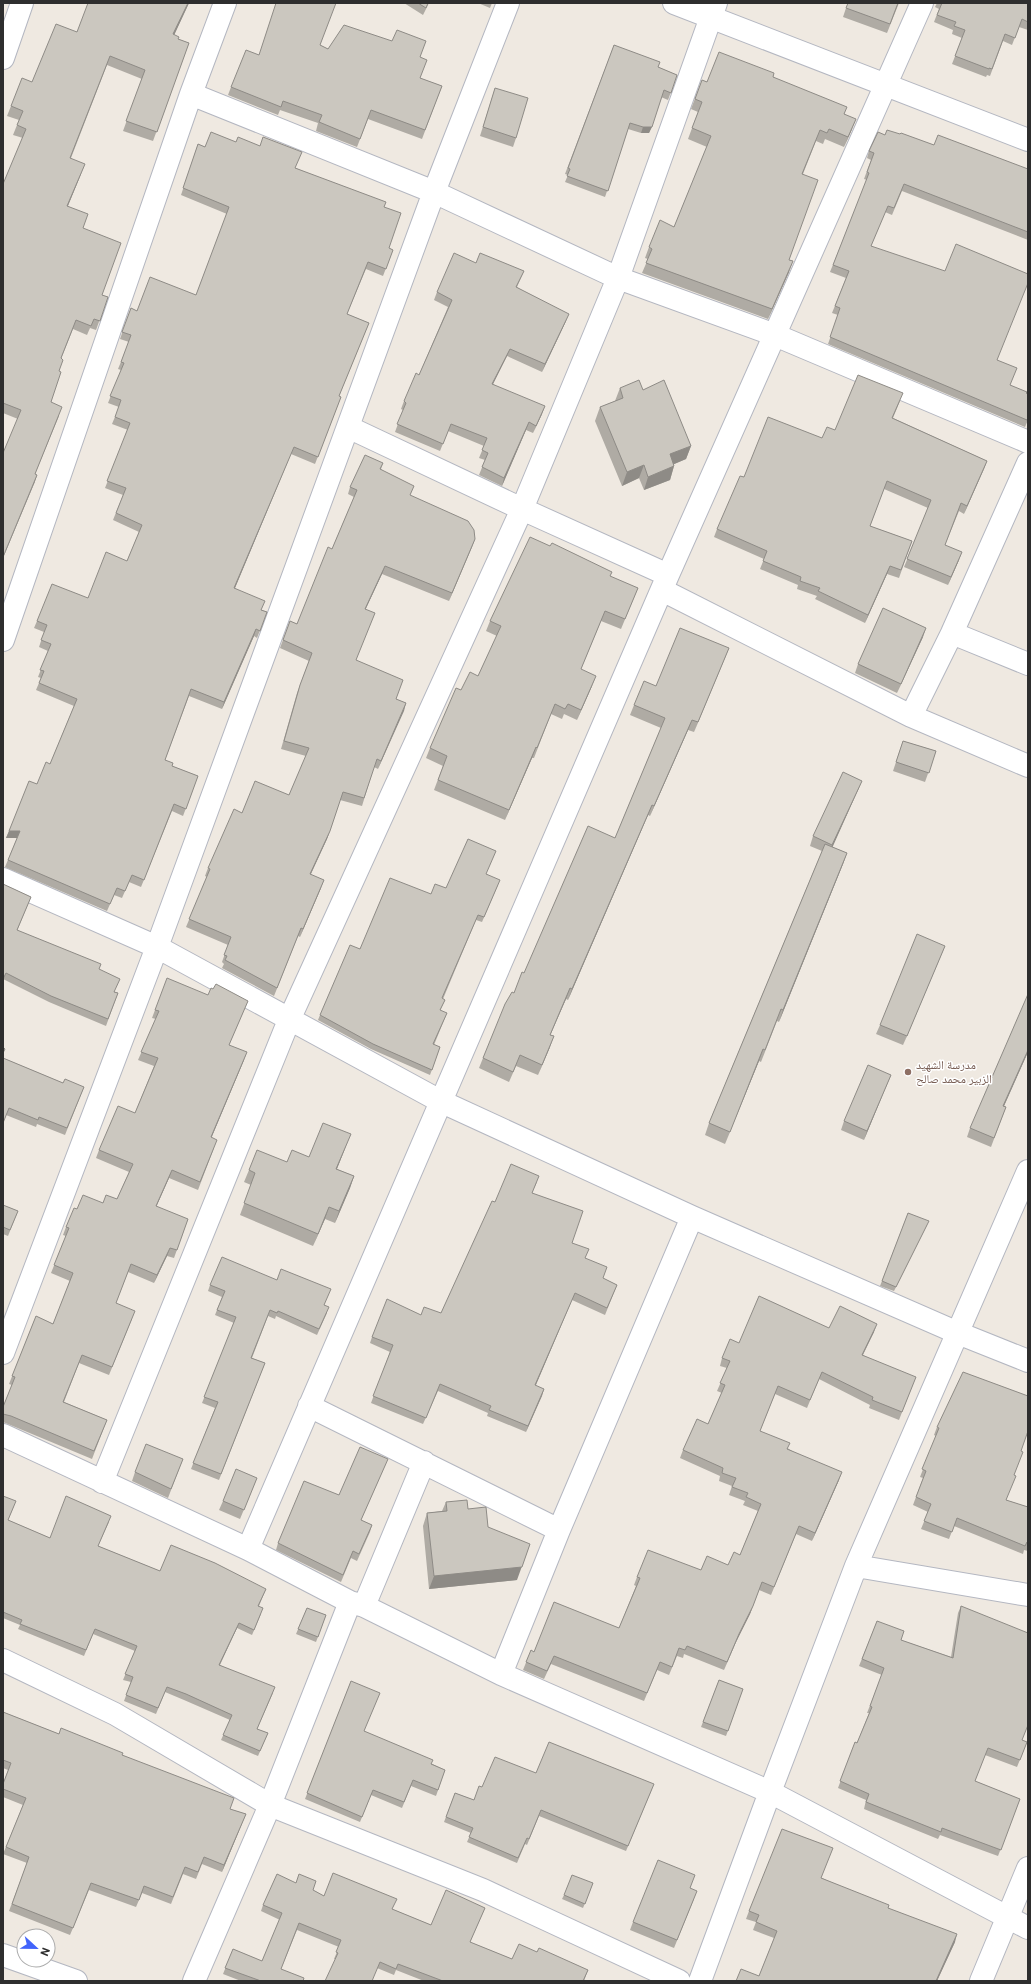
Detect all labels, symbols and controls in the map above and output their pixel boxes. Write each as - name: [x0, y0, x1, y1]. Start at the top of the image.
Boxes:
- place label: مدرسة الشهيد الزبير محمد صالح: [916, 1058, 992, 1086]
- marker: مدرسة الشهيد الزبير محمد صالح: [903, 1067, 913, 1077]
- north arrow: [16, 1928, 56, 1968]
- text: N: [37, 1946, 52, 1958]

